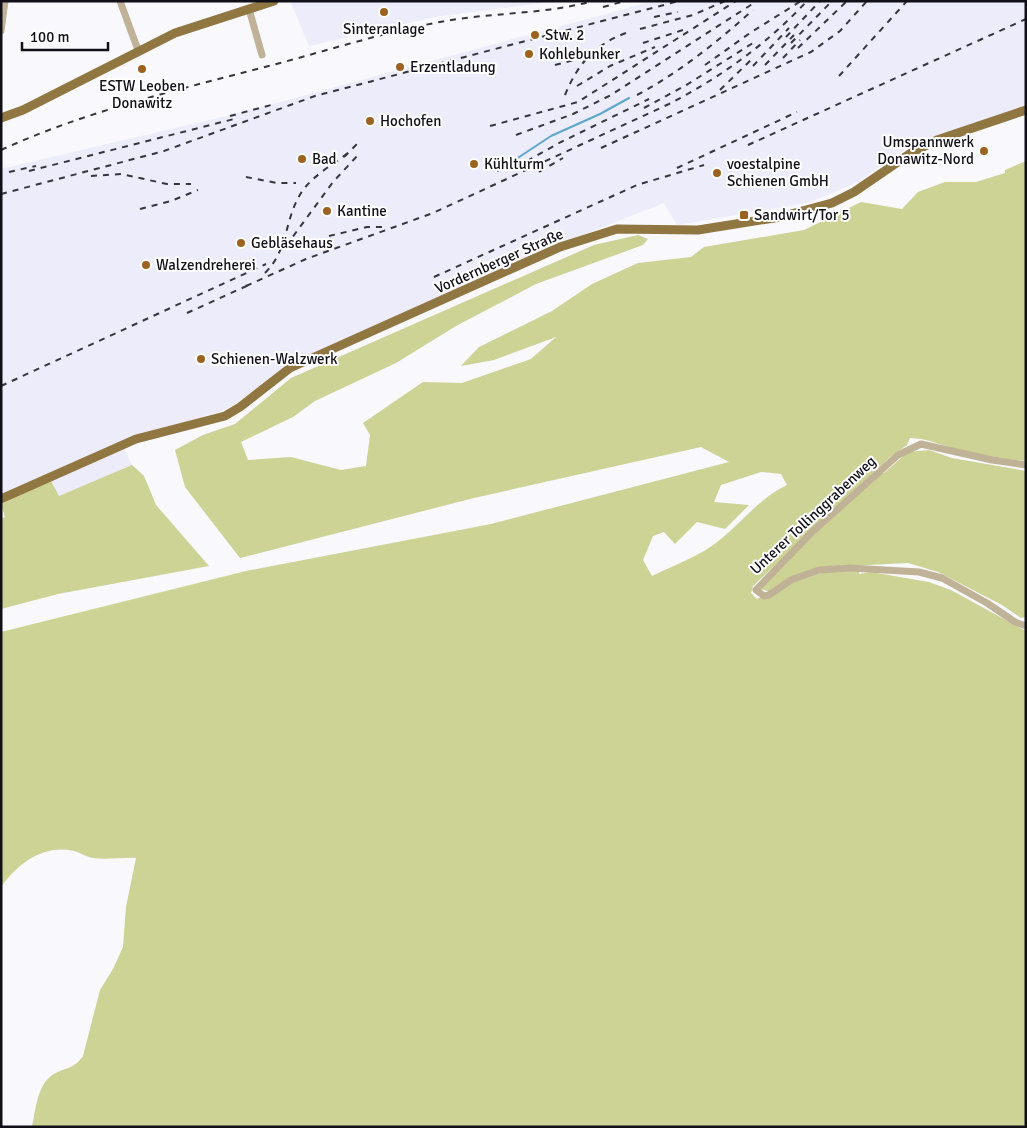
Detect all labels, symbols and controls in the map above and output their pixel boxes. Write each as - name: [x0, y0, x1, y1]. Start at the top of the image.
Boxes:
- marker: Sinteranlage: [378, 6, 390, 18]
- scale bar: [22, 20, 109, 52]
- place label: Sinteranlage: [343, 20, 425, 38]
- place label: Stw. 2: [545, 26, 584, 44]
- text: 100 m: [30, 28, 70, 46]
- marker: Stw. 2: [529, 29, 541, 41]
- place label: Kohlebunker: [539, 45, 620, 63]
- marker: Kohlebunker: [523, 48, 535, 60]
- place label: Erzentladung: [410, 58, 496, 76]
- marker: Erzentladung: [394, 61, 406, 73]
- marker: ESTW Leoben Donawitz: [136, 63, 148, 75]
- place label: ESTW Leoben Donawitz: [99, 77, 185, 112]
- place label: Hochofen: [380, 112, 441, 130]
- marker: Hochofen: [364, 115, 376, 127]
- place label: Umspannwerk Donawitz-Nord: [877, 133, 974, 168]
- marker: Umspannwerk Donawitz-Nord: [978, 145, 990, 157]
- place label: Bad: [312, 150, 337, 168]
- marker: Bad: [296, 153, 308, 165]
- place label: Kühlturm: [484, 155, 544, 173]
- place label: voestalpine Schienen GmbH: [727, 155, 829, 190]
- marker: Kühlturm: [468, 158, 480, 170]
- marker: voestalpine Schienen GmbH: [711, 167, 723, 179]
- place label: Kantine: [337, 202, 387, 220]
- marker: Kantine: [321, 205, 333, 217]
- place label: Sandwirt/Tor 5: [754, 206, 850, 224]
- marker: Sandwirt/Tor 5: [738, 209, 750, 221]
- street label: Vordernberger Straße: [432, 225, 566, 297]
- place label: Gebläsehaus: [251, 234, 333, 252]
- marker: Gebläsehaus: [235, 237, 247, 249]
- place label: Walzendreherei: [156, 256, 256, 274]
- marker: Walzendreherei: [140, 259, 152, 271]
- place label: Schienen-Walzwerk: [211, 350, 338, 368]
- marker: Schienen-Walzwerk: [195, 353, 207, 365]
- street label: Unterer Tollinggrabenweg: [746, 452, 880, 578]

